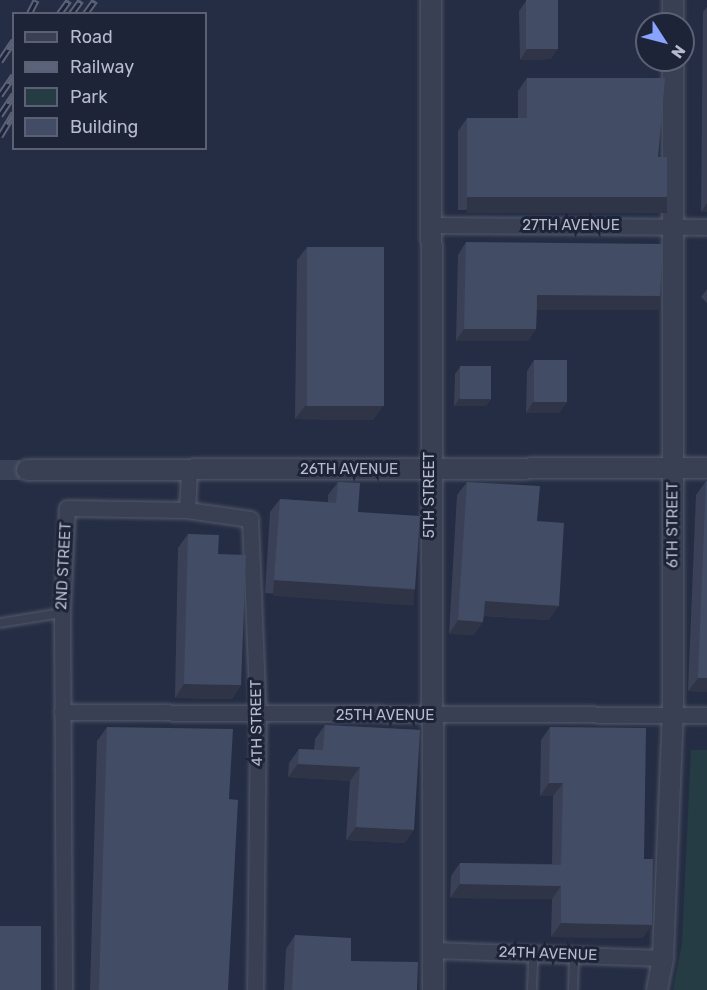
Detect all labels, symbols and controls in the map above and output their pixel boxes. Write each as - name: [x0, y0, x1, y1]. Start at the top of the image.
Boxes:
- legend: [12, 12, 207, 150]
- north arrow: [635, 12, 695, 72]
- text: Road: [70, 26, 113, 48]
- text: N: [667, 41, 689, 62]
- text: Railway: [70, 56, 134, 78]
- text: Park: [70, 86, 107, 108]
- text: Building: [70, 116, 138, 138]
- street label: 27TH AVENUE: [522, 217, 620, 235]
- street label: 5TH STREET: [421, 452, 439, 538]
- street label: 26TH AVENUE: [300, 461, 398, 479]
- street label: 6TH STREET: [664, 482, 682, 568]
- street label: 2ND STREET: [53, 522, 75, 610]
- street label: 4TH STREET: [247, 680, 267, 766]
- street label: 25TH AVENUE: [335, 707, 435, 725]
- street label: 24TH AVENUE: [498, 943, 598, 965]

